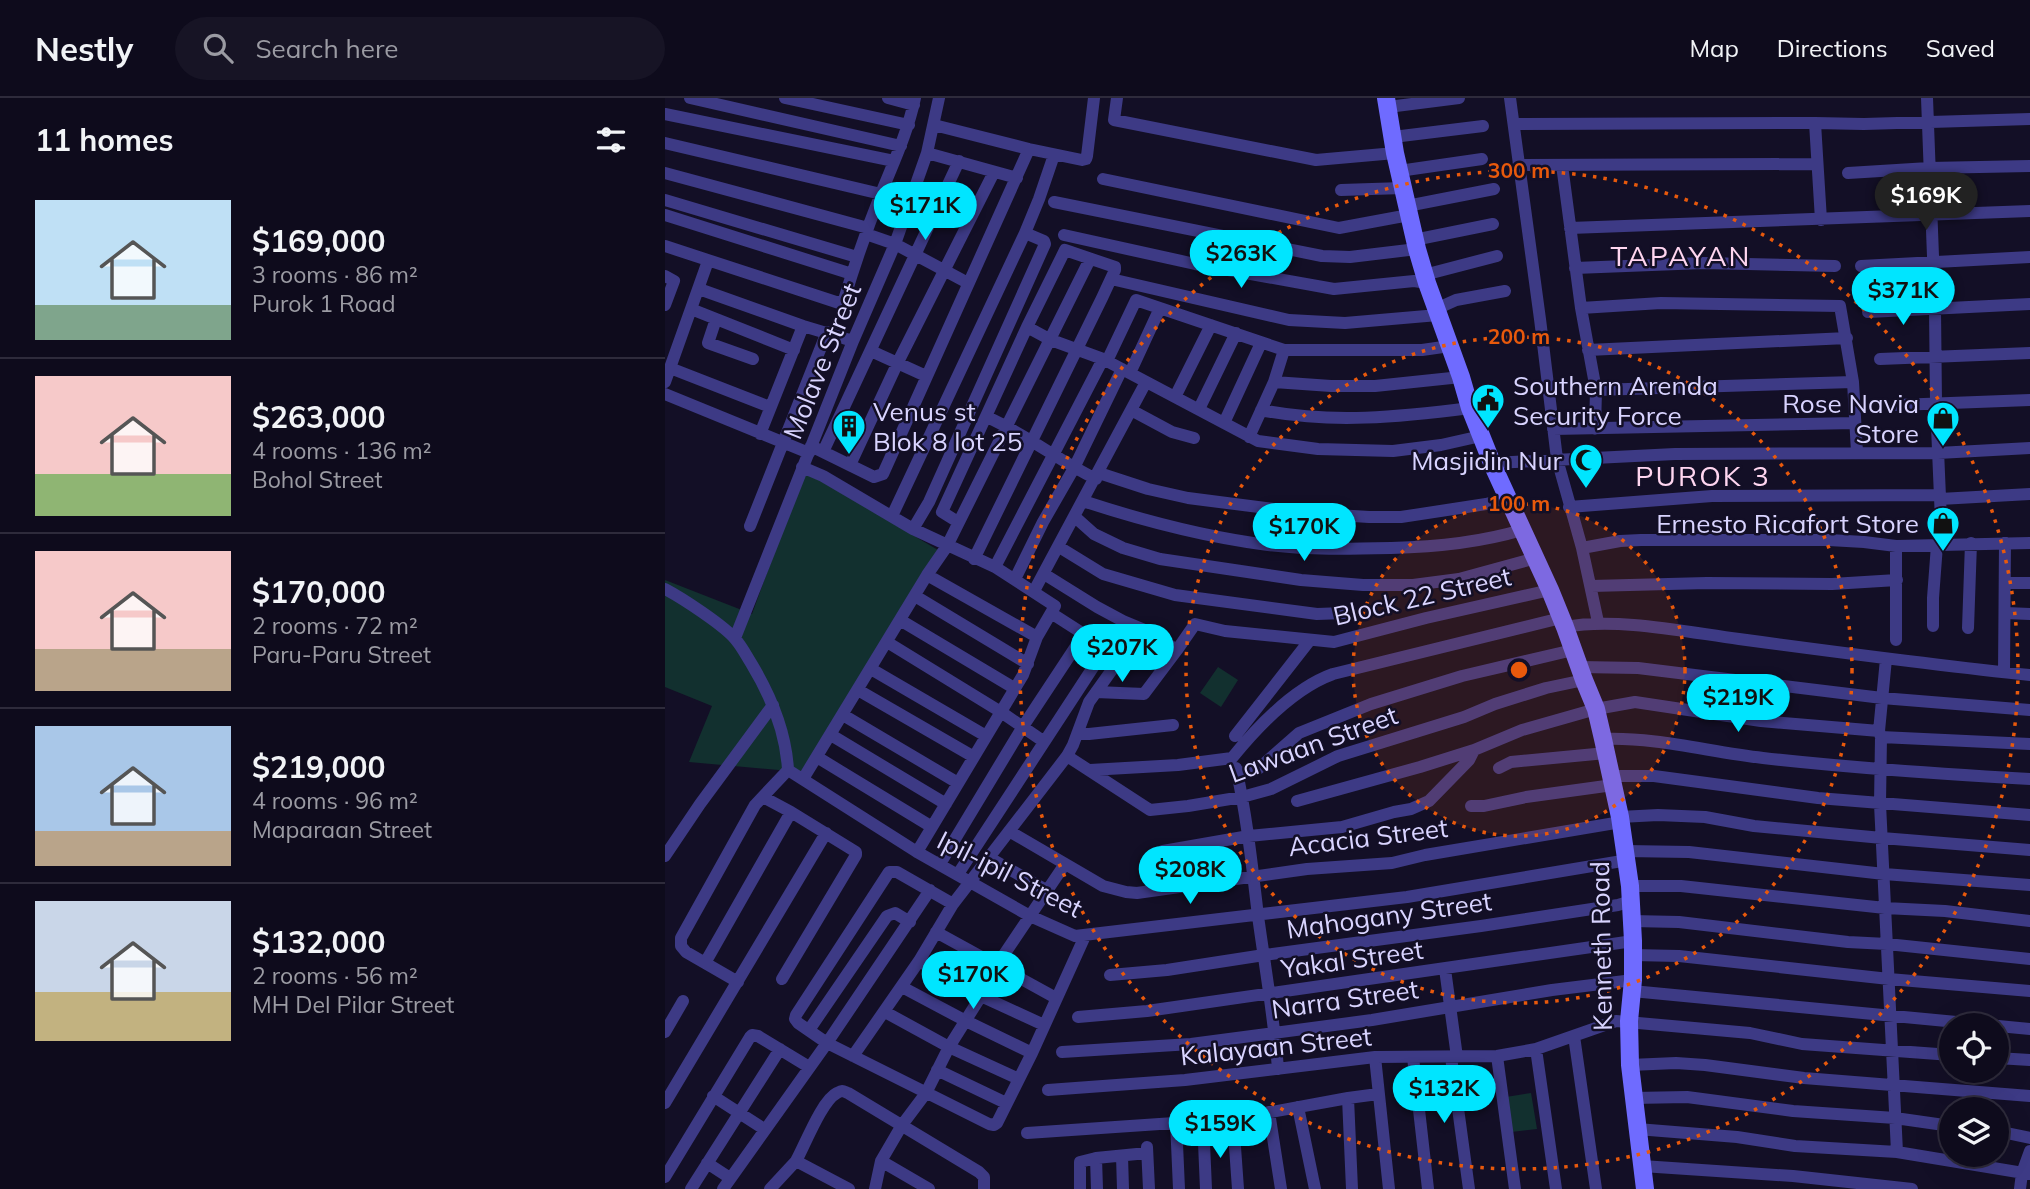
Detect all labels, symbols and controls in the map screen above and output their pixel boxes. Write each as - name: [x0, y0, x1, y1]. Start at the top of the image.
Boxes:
- search box: [175, 17, 665, 80]
- text: Nestly: [35, 28, 133, 69]
- icon: search: [199, 29, 237, 67]
- text: Search here: [255, 32, 398, 65]
- text: Map: [1689, 33, 1739, 63]
- text: Directions: [1777, 33, 1888, 63]
- text: Saved: [1926, 33, 1995, 63]
- text: 11 homes: [35, 121, 174, 159]
- icon: filters: [592, 121, 630, 159]
- text: 300 m: [1488, 157, 1550, 183]
- pin: $169K: [1877, 172, 1975, 232]
- text: $169K: [1891, 180, 1961, 209]
- pin: $171K: [876, 183, 974, 242]
- text: $171K: [890, 190, 960, 219]
- text: $169,000: [252, 222, 385, 260]
- icon: home: [91, 228, 175, 312]
- pin: $263K: [1192, 230, 1290, 290]
- text: $263K: [1206, 238, 1276, 267]
- district label: TAPAYAN: [1610, 238, 1752, 273]
- text: 3 rooms · 86 m²: [252, 260, 418, 289]
- pin: $371K: [1854, 268, 1952, 327]
- text: $371K: [1868, 275, 1938, 304]
- street label: Molave Street: [776, 278, 868, 444]
- text: Purok 1 Road: [252, 289, 395, 318]
- text: 200 m: [1488, 323, 1550, 349]
- place label: Southern Arenda Security Force: [1513, 369, 1718, 432]
- public building icon: Southern Arenda Security Force: [1469, 381, 1507, 430]
- place label: Rose Navia Store: [1782, 387, 1919, 450]
- place label: Venus st Blok 8 lot 25: [873, 395, 1022, 458]
- text: $263,000: [252, 398, 385, 436]
- shop icon: Rose Navia Store: [1924, 399, 1962, 448]
- icon: home: [91, 404, 175, 488]
- building icon: Venus st Blok 8 lot 25: [830, 407, 868, 456]
- text: 4 rooms · 136 m²: [252, 436, 432, 465]
- mosque icon: Masjidin Nur: [1567, 441, 1605, 490]
- place label: Masjidin Nur: [1411, 444, 1563, 477]
- district label: PUROK 3: [1635, 458, 1771, 493]
- text: Bohol Street: [252, 465, 382, 494]
- text: 100 m: [1488, 490, 1550, 516]
- pin: $170K: [1255, 504, 1353, 563]
- shop icon: Ernesto Ricafort Store: [1924, 504, 1962, 553]
- place label: Ernesto Ricafort Store: [1656, 507, 1919, 540]
- text: $170K: [1269, 511, 1339, 540]
- street label: Block 22 Street: [1330, 559, 1514, 633]
- text: $170,000: [252, 573, 385, 611]
- icon: home: [91, 579, 175, 663]
- text: 2 rooms · 72 m²: [252, 611, 418, 640]
- pin: $207K: [1073, 624, 1171, 684]
- text: $207K: [1087, 632, 1157, 661]
- text: Paru-Paru Street: [252, 640, 431, 669]
- centre of rings: [1507, 658, 1531, 682]
- pin: $219K: [1689, 674, 1787, 734]
- text: $219K: [1703, 682, 1773, 711]
- street label: Lawaan Street: [1224, 698, 1402, 790]
- text: $219,000: [252, 748, 385, 786]
- icon: home: [91, 754, 175, 838]
- text: 4 rooms · 96 m²: [252, 786, 418, 815]
- street label: Acacia Street: [1286, 811, 1450, 863]
- text: Maparaan Street: [252, 815, 432, 844]
- street label: Ipil-ipil Street: [932, 823, 1088, 925]
- pin: $208K: [1141, 846, 1239, 906]
- text: $208K: [1155, 854, 1225, 883]
- street label: Kenneth Road: [1583, 861, 1619, 1031]
- street label: Mahogany Street: [1284, 884, 1494, 946]
- text: $132,000: [252, 923, 385, 961]
- icon: home: [91, 929, 175, 1013]
- street label: Yakal Street: [1278, 933, 1425, 985]
- pin: $170K: [924, 951, 1022, 1011]
- text: $170K: [938, 959, 1008, 988]
- text: 2 rooms · 56 m²: [252, 961, 418, 990]
- street label: Narra Street: [1269, 972, 1421, 1026]
- text: MH Del Pilar Street: [252, 990, 454, 1019]
- map controls: [1939, 1013, 2009, 1167]
- button: locate: [1939, 1013, 2009, 1083]
- street label: Kalayaan Street: [1179, 1020, 1373, 1072]
- pin: $132K: [1395, 1066, 1493, 1125]
- text: $132K: [1409, 1073, 1479, 1102]
- button: layers: [1939, 1097, 2009, 1167]
- pin: $159K: [1171, 1100, 1269, 1160]
- text: $159K: [1185, 1108, 1255, 1137]

